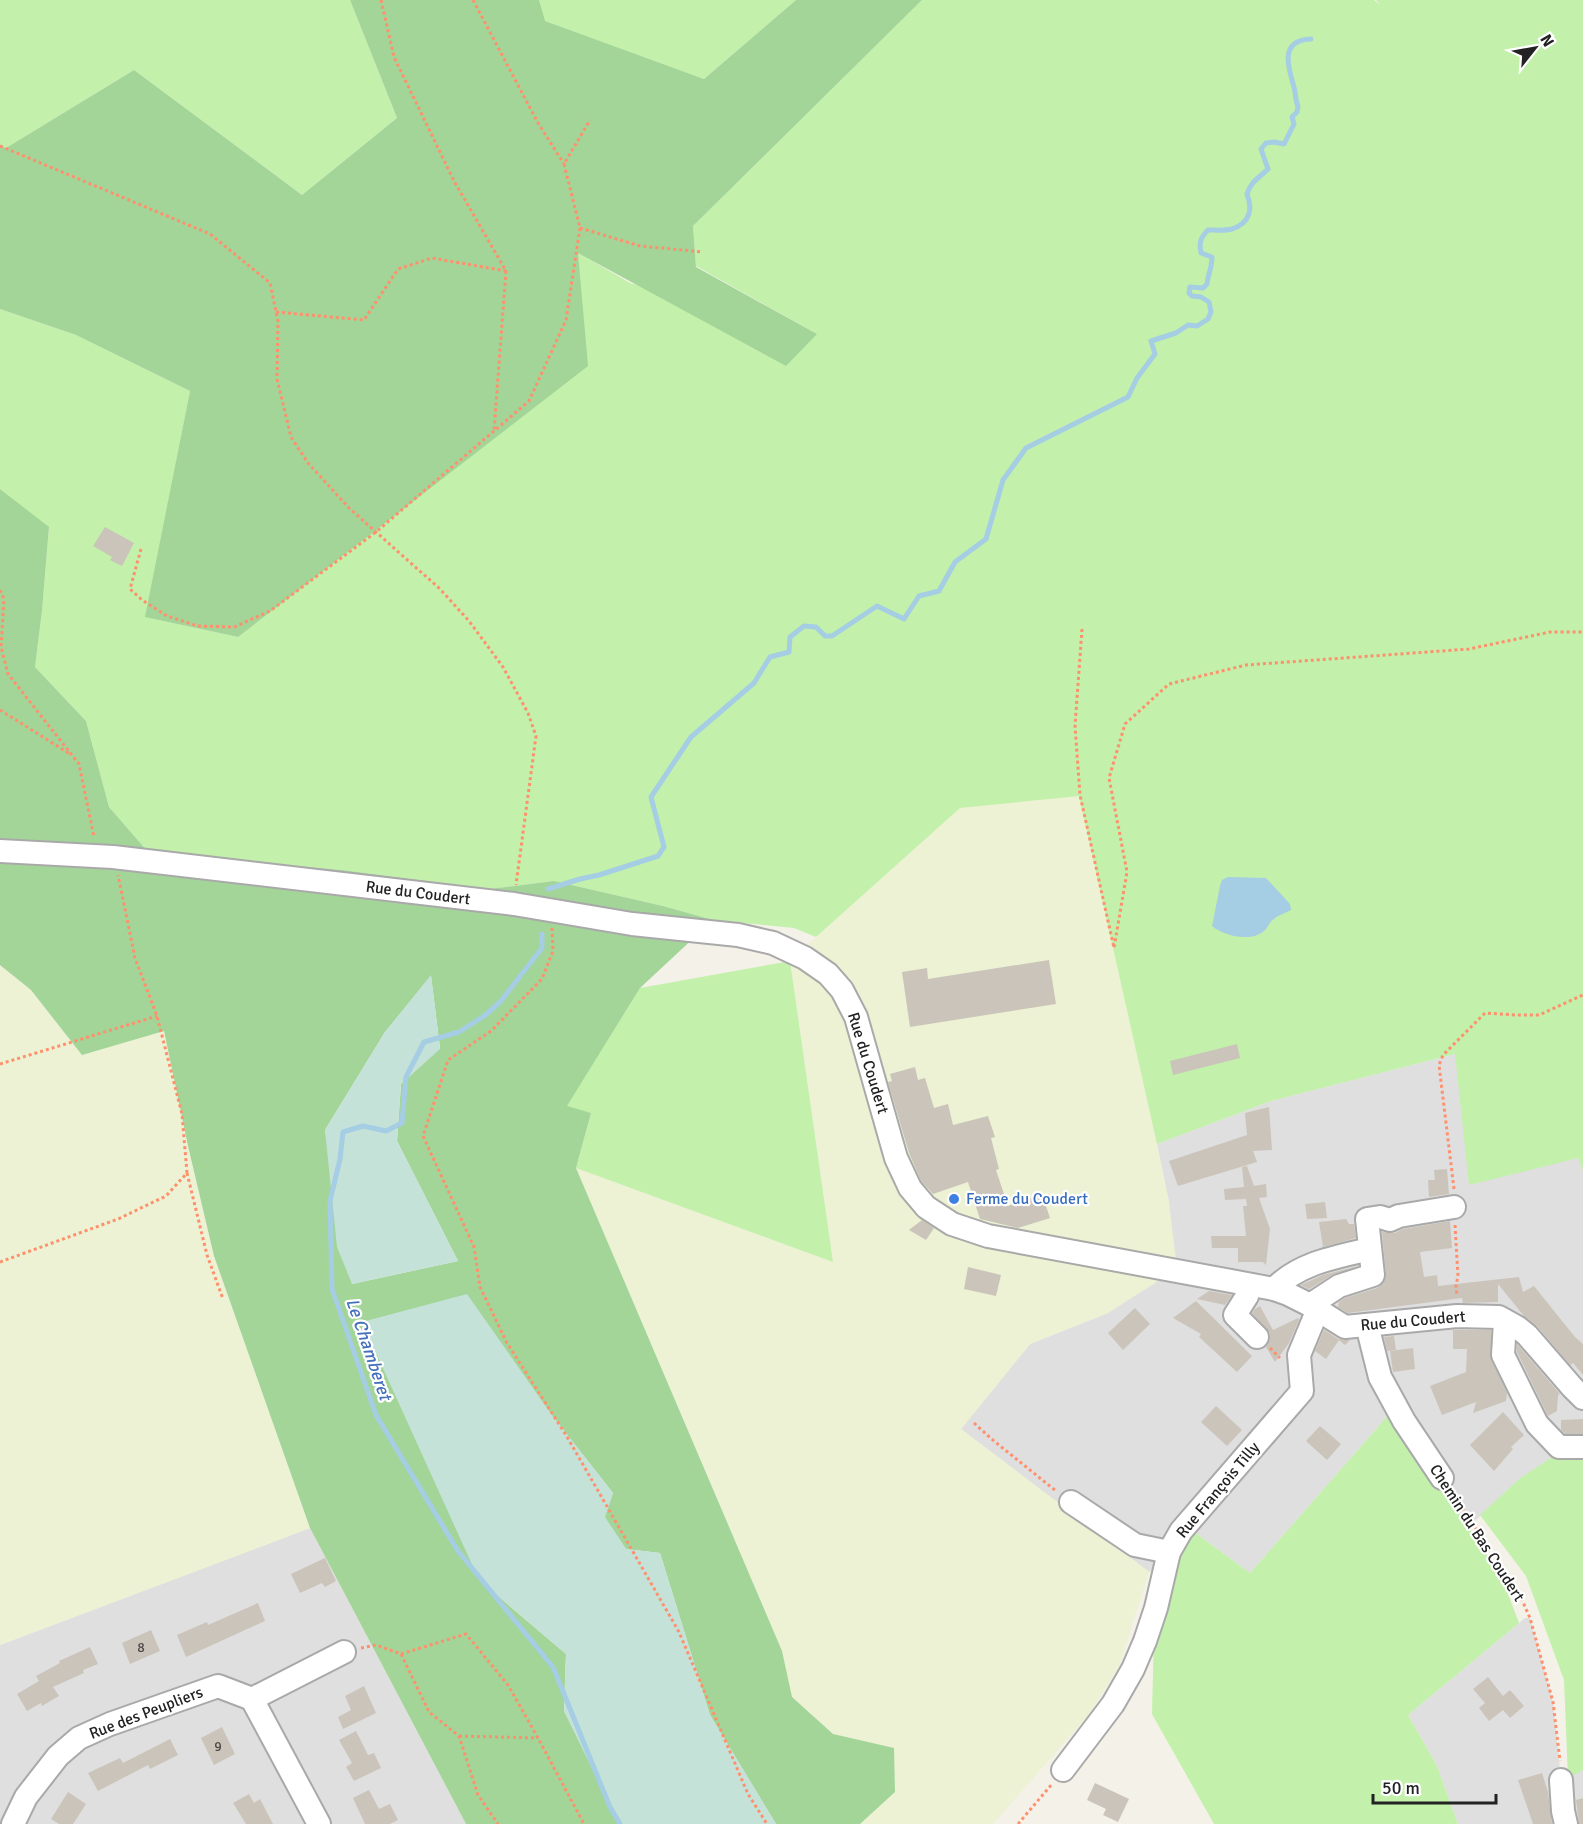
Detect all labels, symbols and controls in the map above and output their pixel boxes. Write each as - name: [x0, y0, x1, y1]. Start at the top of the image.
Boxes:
- north arrow: [1505, 18, 1565, 78]
- text: N: [1536, 31, 1558, 51]
- street label: Rue du Coudert: [365, 877, 472, 909]
- street label: Rue du Coudert: [843, 1010, 893, 1117]
- place label: Ferme du Coudert: [966, 1189, 1088, 1209]
- marker: Ferme du Coudert: [947, 1192, 961, 1206]
- water label: Le Chamberet: [341, 1295, 398, 1405]
- street label: Rue du Coudert: [1360, 1306, 1467, 1336]
- street label: Rue François Tilly: [1172, 1437, 1264, 1542]
- street label: Chemin du Bas Coudert: [1425, 1461, 1529, 1606]
- house number: 8: [137, 1639, 145, 1656]
- street label: Rue des Peupliers: [86, 1682, 206, 1744]
- house number: 9: [214, 1738, 222, 1755]
- scale bar: [1373, 1767, 1496, 1805]
- text: 50 m: [1382, 1777, 1420, 1799]

